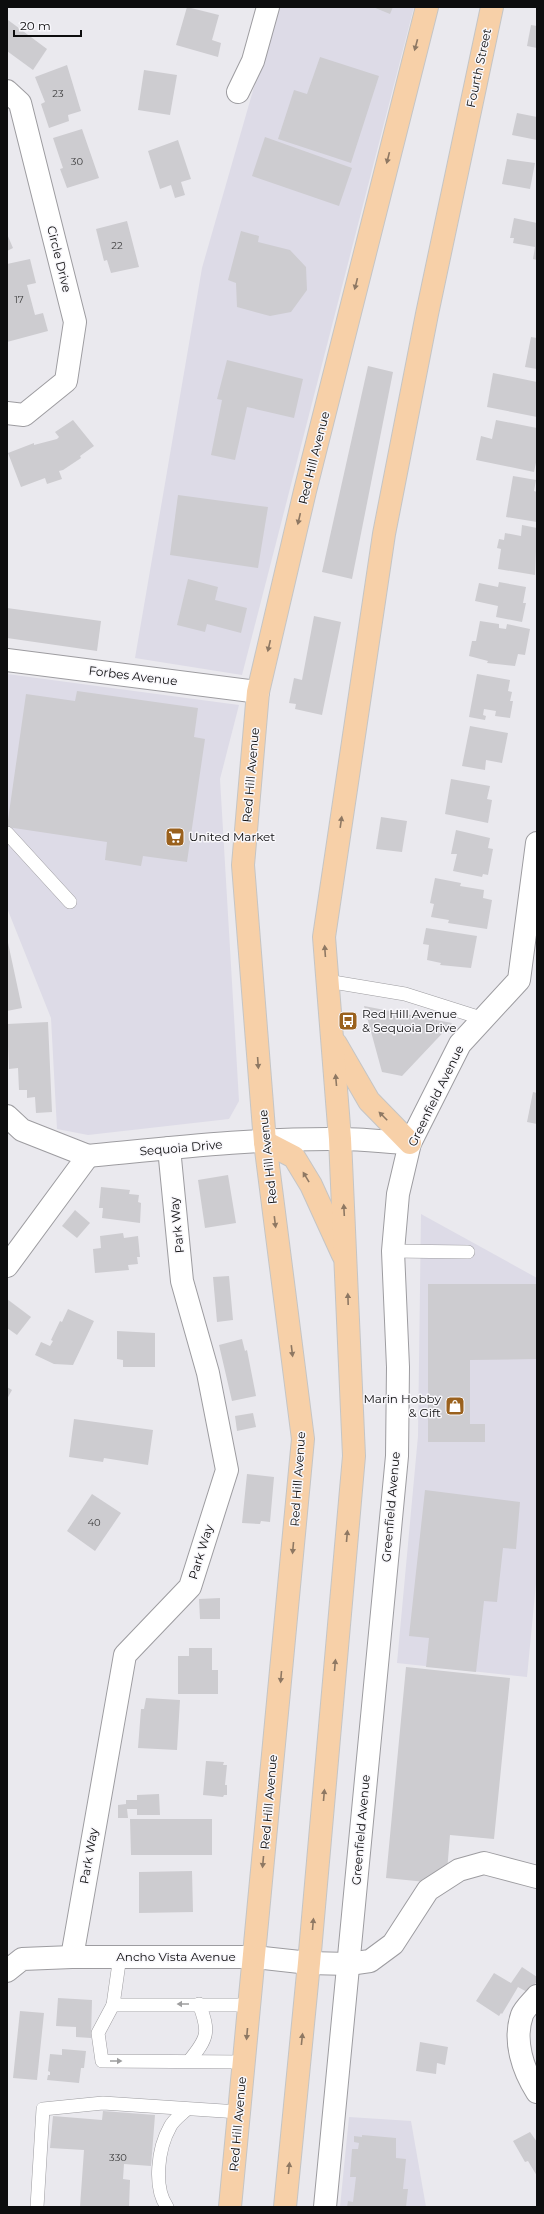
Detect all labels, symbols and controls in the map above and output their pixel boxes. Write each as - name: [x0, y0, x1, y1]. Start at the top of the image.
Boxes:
- scale bar: [14, 12, 81, 38]
- text: 20 m: [20, 18, 51, 33]
- street label: Fourth Street: [463, 27, 494, 109]
- one-way arrow: [413, 39, 419, 51]
- house number: 23: [52, 87, 64, 100]
- one-way arrow: [384, 152, 390, 164]
- house number: 30: [71, 155, 84, 168]
- street label: Circle Drive: [44, 224, 75, 294]
- house number: 22: [111, 239, 123, 252]
- one-way arrow: [353, 278, 359, 291]
- house number: 17: [14, 293, 24, 306]
- street label: Red Hill Avenue: [295, 410, 332, 506]
- one-way arrow: [295, 513, 301, 526]
- one-way arrow: [266, 640, 272, 652]
- street label: Forbes Avenue: [88, 663, 178, 688]
- street label: Red Hill Avenue: [239, 727, 262, 823]
- one-way arrow: [338, 816, 344, 828]
- supermarket icon: United Market: [164, 826, 186, 848]
- place label: United Market: [189, 829, 275, 844]
- one-way arrow: [322, 945, 329, 957]
- place label: Red Hill Avenue & Sequoia Drive: [362, 1006, 457, 1035]
- bus stop icon: Red Hill Avenue & Sequoia Drive: [337, 1010, 359, 1032]
- street label: Greenfield Avenue: [405, 1043, 467, 1149]
- one-way arrow: [255, 1057, 262, 1069]
- one-way arrow: [332, 1074, 339, 1086]
- street label: Red Hill Avenue: [255, 1109, 280, 1205]
- one-way arrow: [378, 1111, 388, 1121]
- street label: Sequoia Drive: [139, 1136, 223, 1159]
- one-way arrow: [302, 1172, 310, 1182]
- street label: Park Way: [166, 1196, 187, 1254]
- one-way arrow: [341, 1204, 348, 1216]
- one-way arrow: [272, 1216, 278, 1228]
- one-way arrow: [345, 1293, 352, 1305]
- one-way arrow: [288, 1345, 295, 1357]
- place label: Marin Hobby & Gift: [363, 1391, 441, 1420]
- shop icon: Marin Hobby & Gift: [444, 1395, 466, 1417]
- street label: Red Hill Avenue: [287, 1431, 308, 1527]
- street label: Greenfield Avenue: [378, 1451, 403, 1563]
- house number: 40: [87, 1516, 101, 1529]
- street label: Park Way: [185, 1522, 216, 1581]
- one-way arrow: [343, 1530, 350, 1542]
- one-way arrow: [289, 1542, 296, 1554]
- one-way arrow: [332, 1659, 339, 1671]
- one-way arrow: [277, 1671, 284, 1683]
- street label: Red Hill Avenue: [257, 1754, 280, 1850]
- street label: Greenfield Avenue: [348, 1774, 373, 1886]
- one-way arrow: [321, 1789, 327, 1801]
- street label: Park Way: [76, 1826, 101, 1885]
- one-way arrow: [260, 1856, 267, 1868]
- one-way arrow: [309, 1918, 316, 1930]
- street label: Ancho Vista Avenue: [116, 1949, 236, 1964]
- one-way arrow: [176, 2001, 189, 2007]
- one-way arrow: [243, 2028, 250, 2040]
- one-way arrow: [298, 2033, 305, 2045]
- one-way arrow: [110, 2058, 123, 2064]
- street label: Red Hill Avenue: [226, 2076, 249, 2172]
- house number: 330: [109, 2151, 127, 2164]
- one-way arrow: [286, 2162, 292, 2174]

